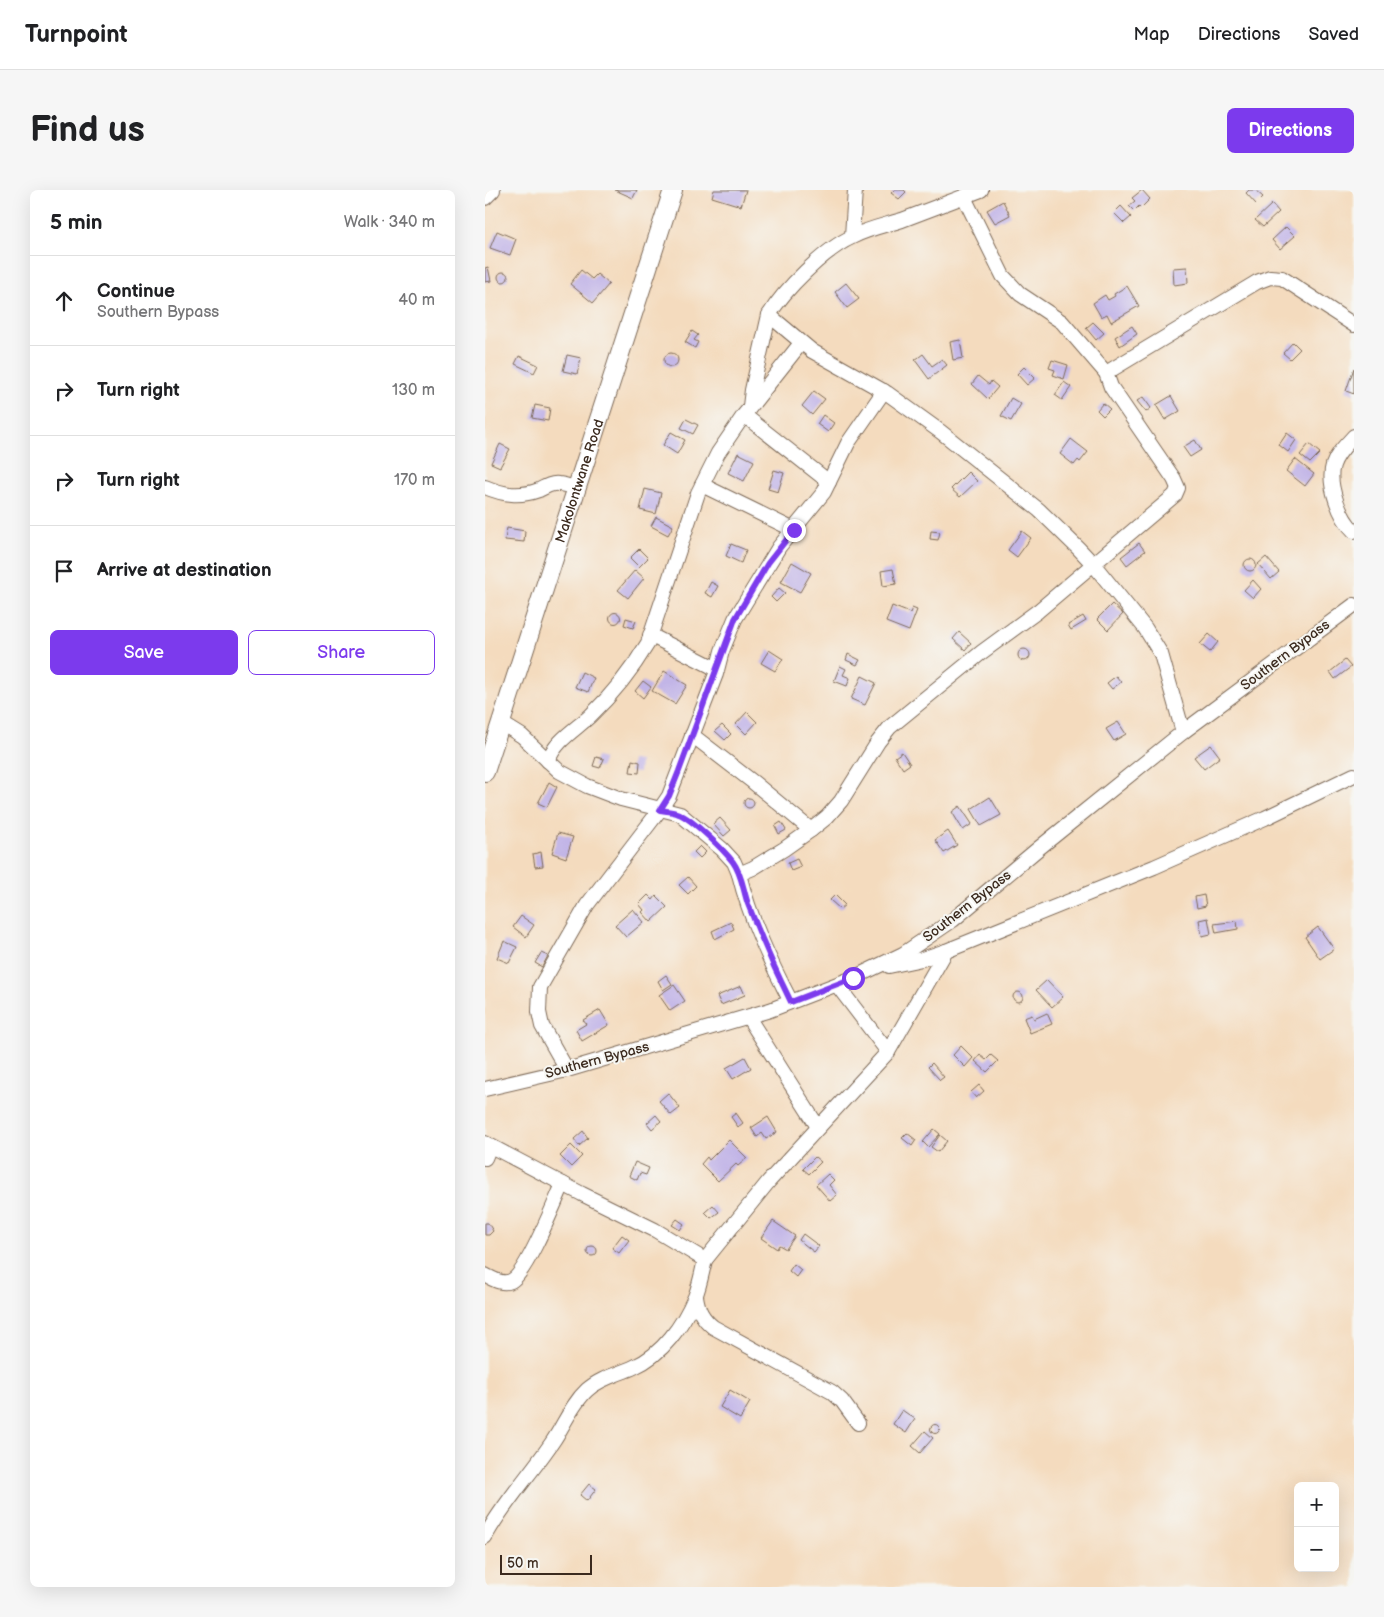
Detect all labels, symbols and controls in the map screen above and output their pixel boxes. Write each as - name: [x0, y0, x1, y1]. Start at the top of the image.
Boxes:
- text: Turnpoint: [25, 20, 128, 49]
- text: Map: [1134, 24, 1170, 45]
- text: Directions: [1198, 24, 1280, 45]
- text: Saved: [1308, 24, 1359, 45]
- button: Directions: [1227, 108, 1354, 153]
- text: Find us: [30, 109, 145, 152]
- text: 5 min: [50, 210, 103, 235]
- text: Walk · 340 m: [344, 213, 435, 232]
- text: Continue: [97, 280, 175, 303]
- icon: ahead: [50, 287, 78, 315]
- text: 40 m: [398, 291, 435, 310]
- text: Southern Bypass: [97, 303, 219, 322]
- icon: right: [50, 377, 78, 405]
- text: Turn right: [97, 379, 180, 402]
- text: 130 m: [392, 381, 435, 400]
- street label: Makolontwane Road: [551, 417, 607, 545]
- icon: right: [50, 467, 78, 495]
- text: Turn right: [97, 469, 180, 492]
- text: 170 m: [394, 471, 435, 490]
- route end: [783, 519, 806, 542]
- icon: arrive: [50, 557, 78, 585]
- text: Arrive at destination: [97, 559, 272, 582]
- street label: Southern Bypass: [1237, 616, 1333, 694]
- button: Save: [50, 630, 238, 675]
- button: Share: [248, 630, 435, 675]
- street label: Southern Bypass: [920, 866, 1014, 946]
- route start: [842, 967, 865, 990]
- street label: Southern Bypass: [543, 1038, 651, 1082]
- map controls: [1294, 1482, 1339, 1572]
- button: +: [1294, 1482, 1339, 1527]
- button: −: [1294, 1527, 1339, 1572]
- scale bar: [500, 1552, 593, 1575]
- text: 50 m: [507, 1555, 539, 1572]

